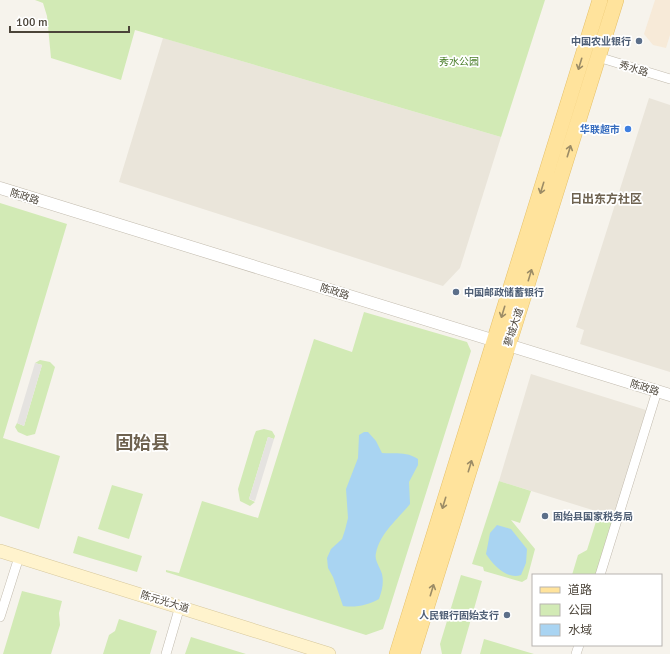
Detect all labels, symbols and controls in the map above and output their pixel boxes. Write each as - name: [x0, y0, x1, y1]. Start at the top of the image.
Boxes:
- scale bar: [10, 8, 129, 34]
- text: 100 m: [16, 15, 48, 30]
- place label: 中国农业银行: [571, 36, 631, 48]
- marker: 中国农业银行: [634, 36, 644, 46]
- park label: 秀水公园: [439, 56, 479, 68]
- one-way arrow: [576, 57, 583, 70]
- street label: 秀水路: [618, 59, 650, 79]
- place label: 华联超市: [580, 123, 620, 136]
- marker: 华联超市: [623, 124, 633, 134]
- one-way arrow: [566, 145, 573, 158]
- one-way arrow: [538, 181, 545, 194]
- street label: 陈政路: [9, 187, 41, 207]
- district label: 日出东方社区: [570, 192, 642, 207]
- one-way arrow: [527, 269, 534, 282]
- street label: 陈政路: [319, 282, 351, 302]
- place label: 中国邮政储蓄银行: [464, 286, 544, 299]
- marker: 中国邮政储蓄银行: [451, 287, 461, 297]
- one-way arrow: [499, 306, 506, 319]
- street label: 蓼城大道: [502, 306, 526, 348]
- street label: 陈政路: [629, 378, 661, 398]
- district label: 固始县: [115, 432, 169, 454]
- one-way arrow: [467, 460, 474, 473]
- one-way arrow: [440, 497, 447, 510]
- place label: 固始县国家税务局: [553, 510, 633, 523]
- marker: 固始县国家税务局: [540, 511, 550, 521]
- legend: [532, 574, 662, 646]
- text: 道路: [568, 583, 592, 598]
- one-way arrow: [428, 584, 436, 596]
- street label: 陈元光大道: [139, 589, 190, 615]
- text: 公园: [568, 603, 592, 618]
- place label: 人民银行固始支行: [419, 609, 499, 622]
- marker: 人民银行固始支行: [502, 610, 512, 620]
- text: 水域: [568, 623, 592, 638]

